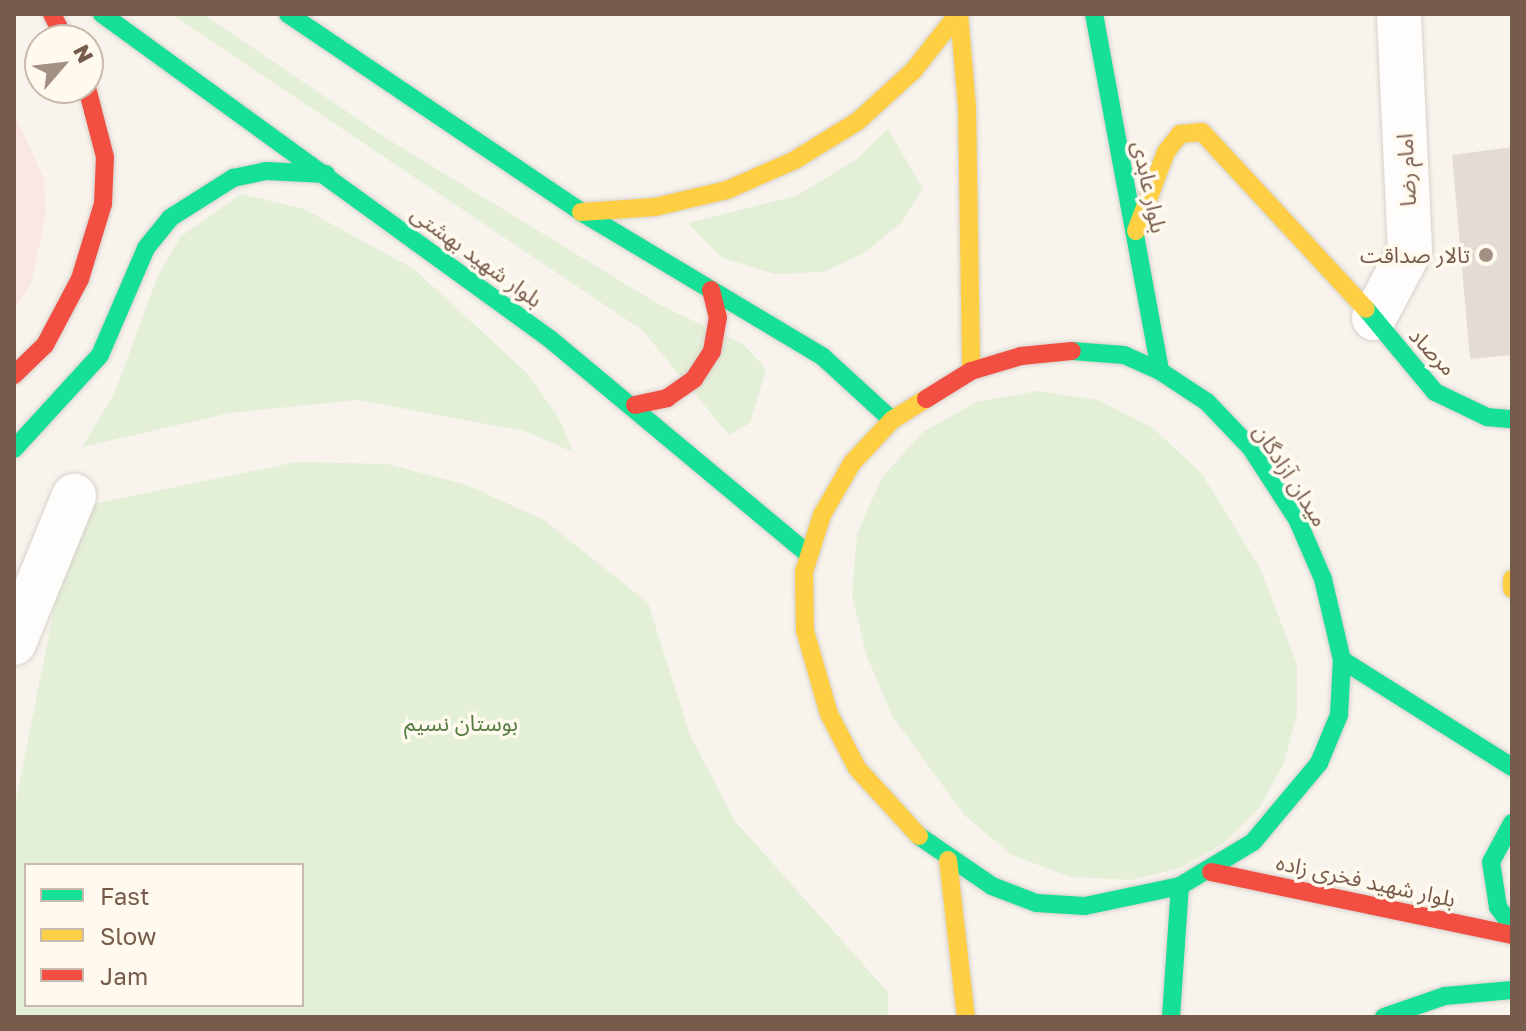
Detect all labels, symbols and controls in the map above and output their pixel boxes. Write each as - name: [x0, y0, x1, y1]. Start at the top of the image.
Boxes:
- north arrow: [24, 24, 104, 104]
- text: N: [68, 40, 100, 67]
- street label: امام رضا: [1391, 133, 1421, 207]
- street label: بلوار عابدی: [1127, 139, 1173, 235]
- street label: بلوار شهید بهشتی: [406, 200, 548, 312]
- place label: تالار صداقت: [1360, 242, 1470, 268]
- marker: تالار صداقت: [1477, 246, 1495, 264]
- street label: مرصاد: [1404, 322, 1462, 380]
- street label: میدان آزادگان: [1248, 419, 1334, 531]
- park label: بوستان نسیم: [404, 710, 518, 736]
- street label: بلوار شهید فخری زاده: [1274, 848, 1458, 912]
- legend: [24, 863, 304, 1007]
- text: Fast: [100, 881, 150, 910]
- text: Slow: [100, 921, 156, 950]
- text: Jam: [100, 961, 148, 990]

